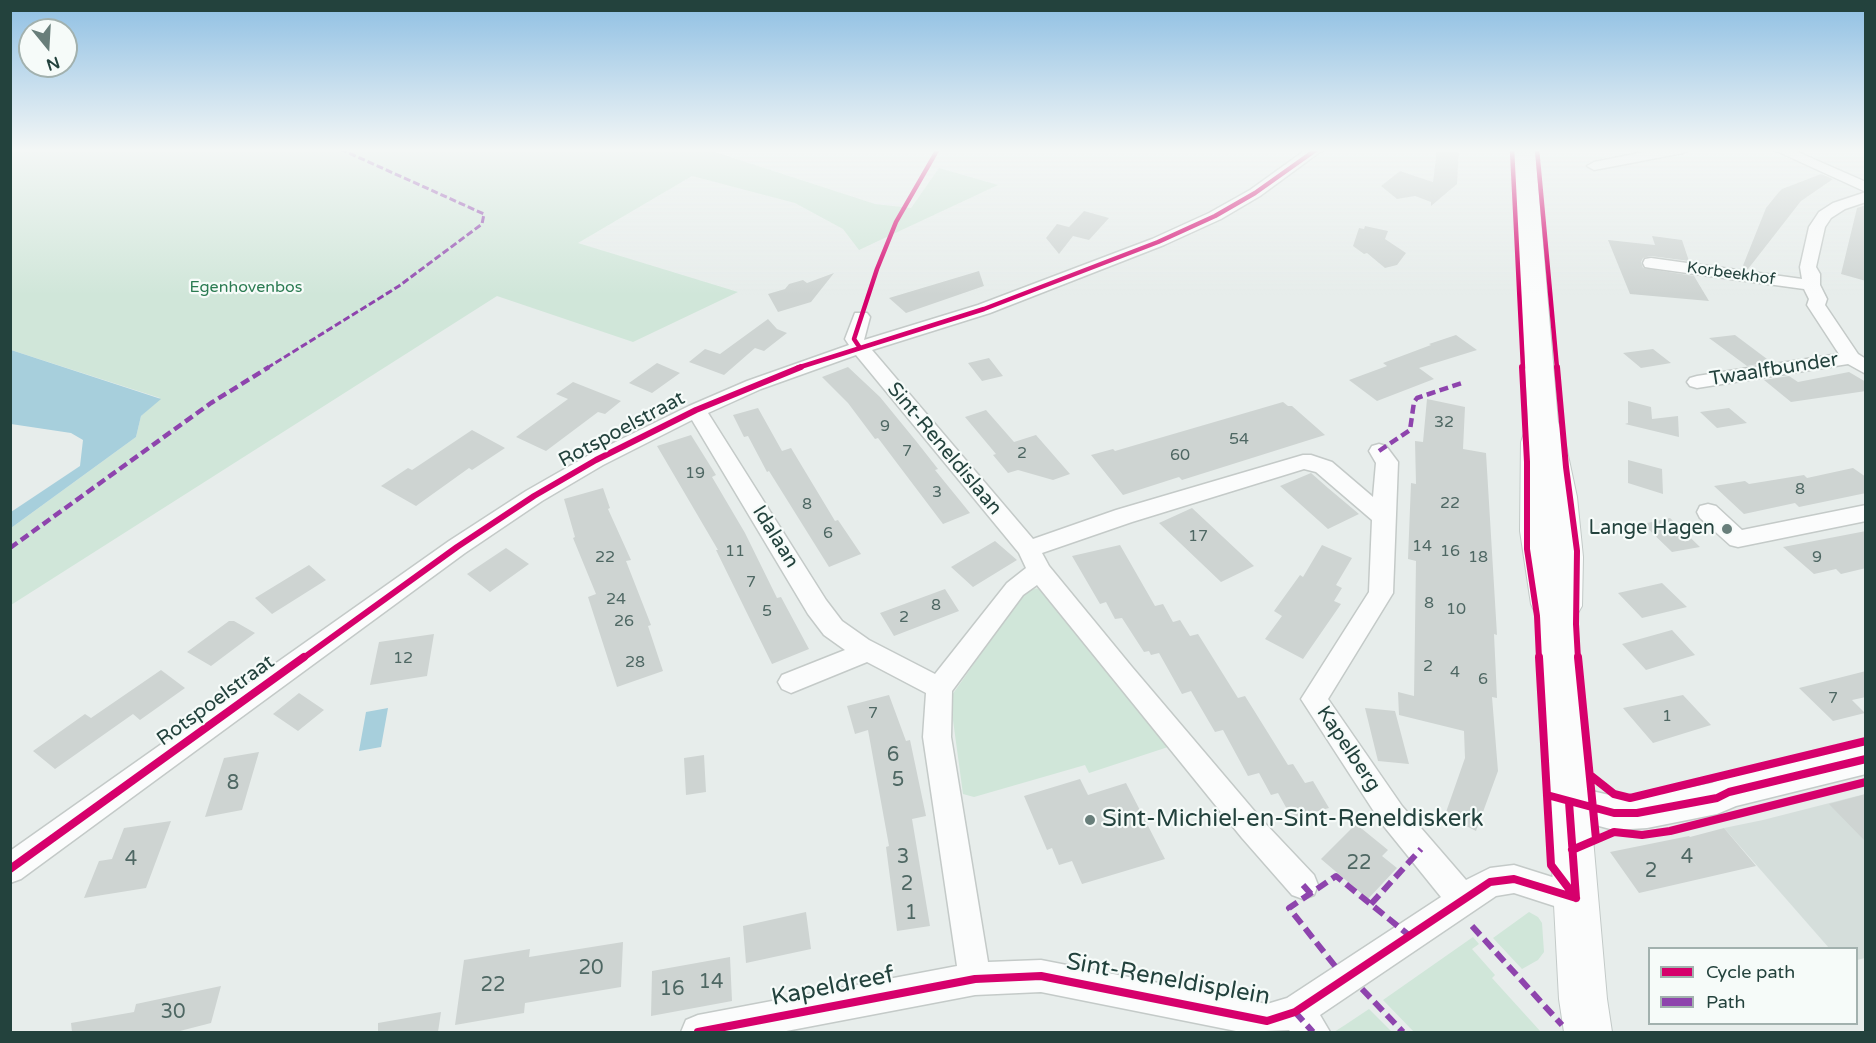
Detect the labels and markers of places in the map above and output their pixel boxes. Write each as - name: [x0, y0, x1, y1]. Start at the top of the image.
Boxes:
- place label: Lange Hagen: [1588, 517, 1715, 541]
- marker: Lange Hagen: [1720, 522, 1734, 536]
- place label: Sint-Michiel-en-Sint-Reneldiskerk: [1102, 806, 1484, 834]
- marker: Sint-Michiel-en-Sint-Reneldiskerk: [1083, 813, 1097, 827]

